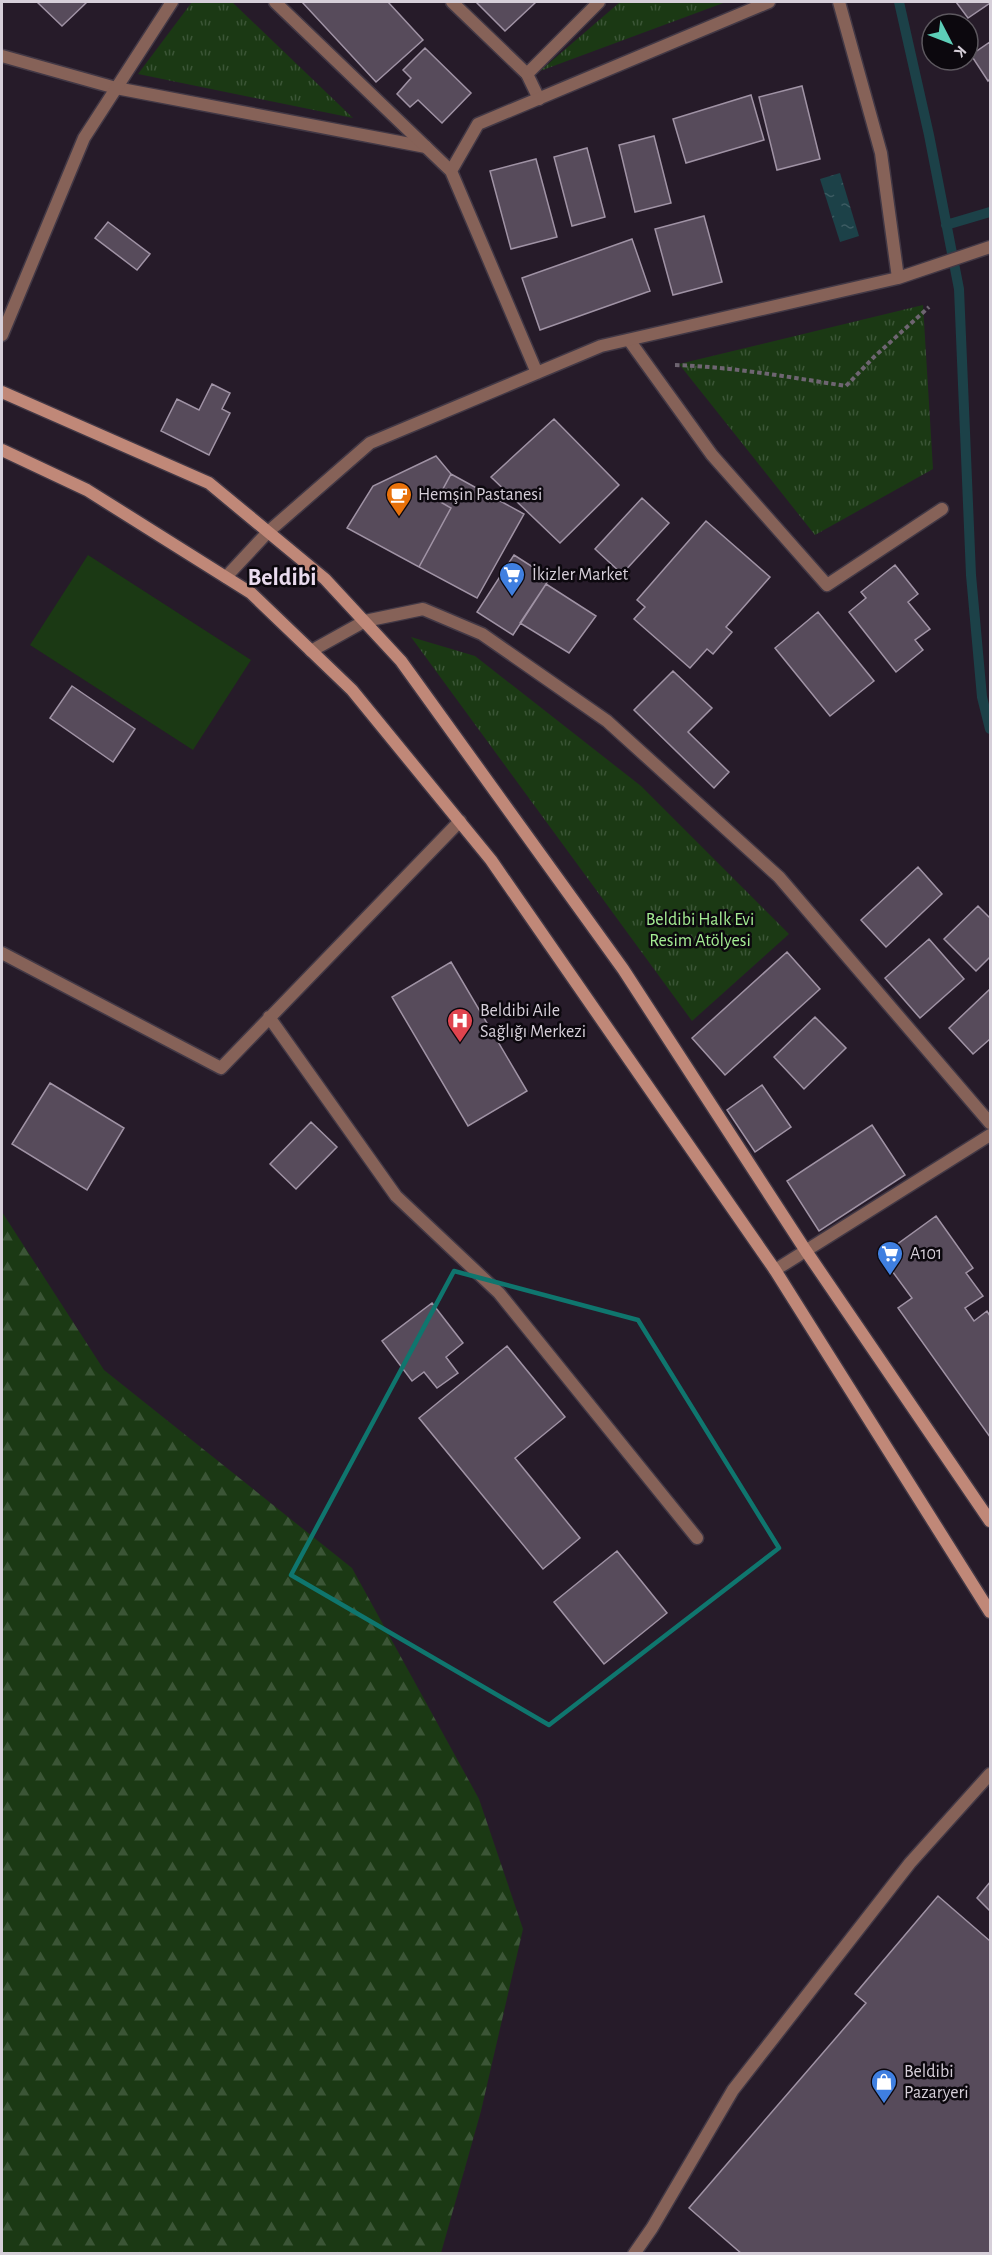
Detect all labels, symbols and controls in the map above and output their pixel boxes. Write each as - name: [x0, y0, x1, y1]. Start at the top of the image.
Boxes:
- north arrow: [920, 12, 980, 72]
- text: K: [951, 43, 969, 61]
- cafe icon: Hemşin Pastanesi: [384, 480, 414, 518]
- place label: Hemşin Pastanesi: [418, 486, 542, 504]
- supermarket icon: İkizler Market: [497, 560, 527, 598]
- place label: İkizler Market: [532, 564, 629, 584]
- district label: Beldibi: [248, 566, 317, 590]
- park label: Beldibi Halk Evi Resim Atölyesi: [646, 911, 754, 950]
- place label: Beldibi Aile Sağlığı Merkezi: [480, 1002, 586, 1041]
- hospital icon: Beldibi Aile Sağlığı Merkezi: [445, 1006, 475, 1044]
- supermarket icon: A101: [875, 1239, 905, 1277]
- place label: A101: [910, 1245, 942, 1263]
- place label: Beldibi Pazaryeri: [904, 2063, 969, 2102]
- shop icon: Beldibi Pazaryeri: [869, 2067, 899, 2105]

